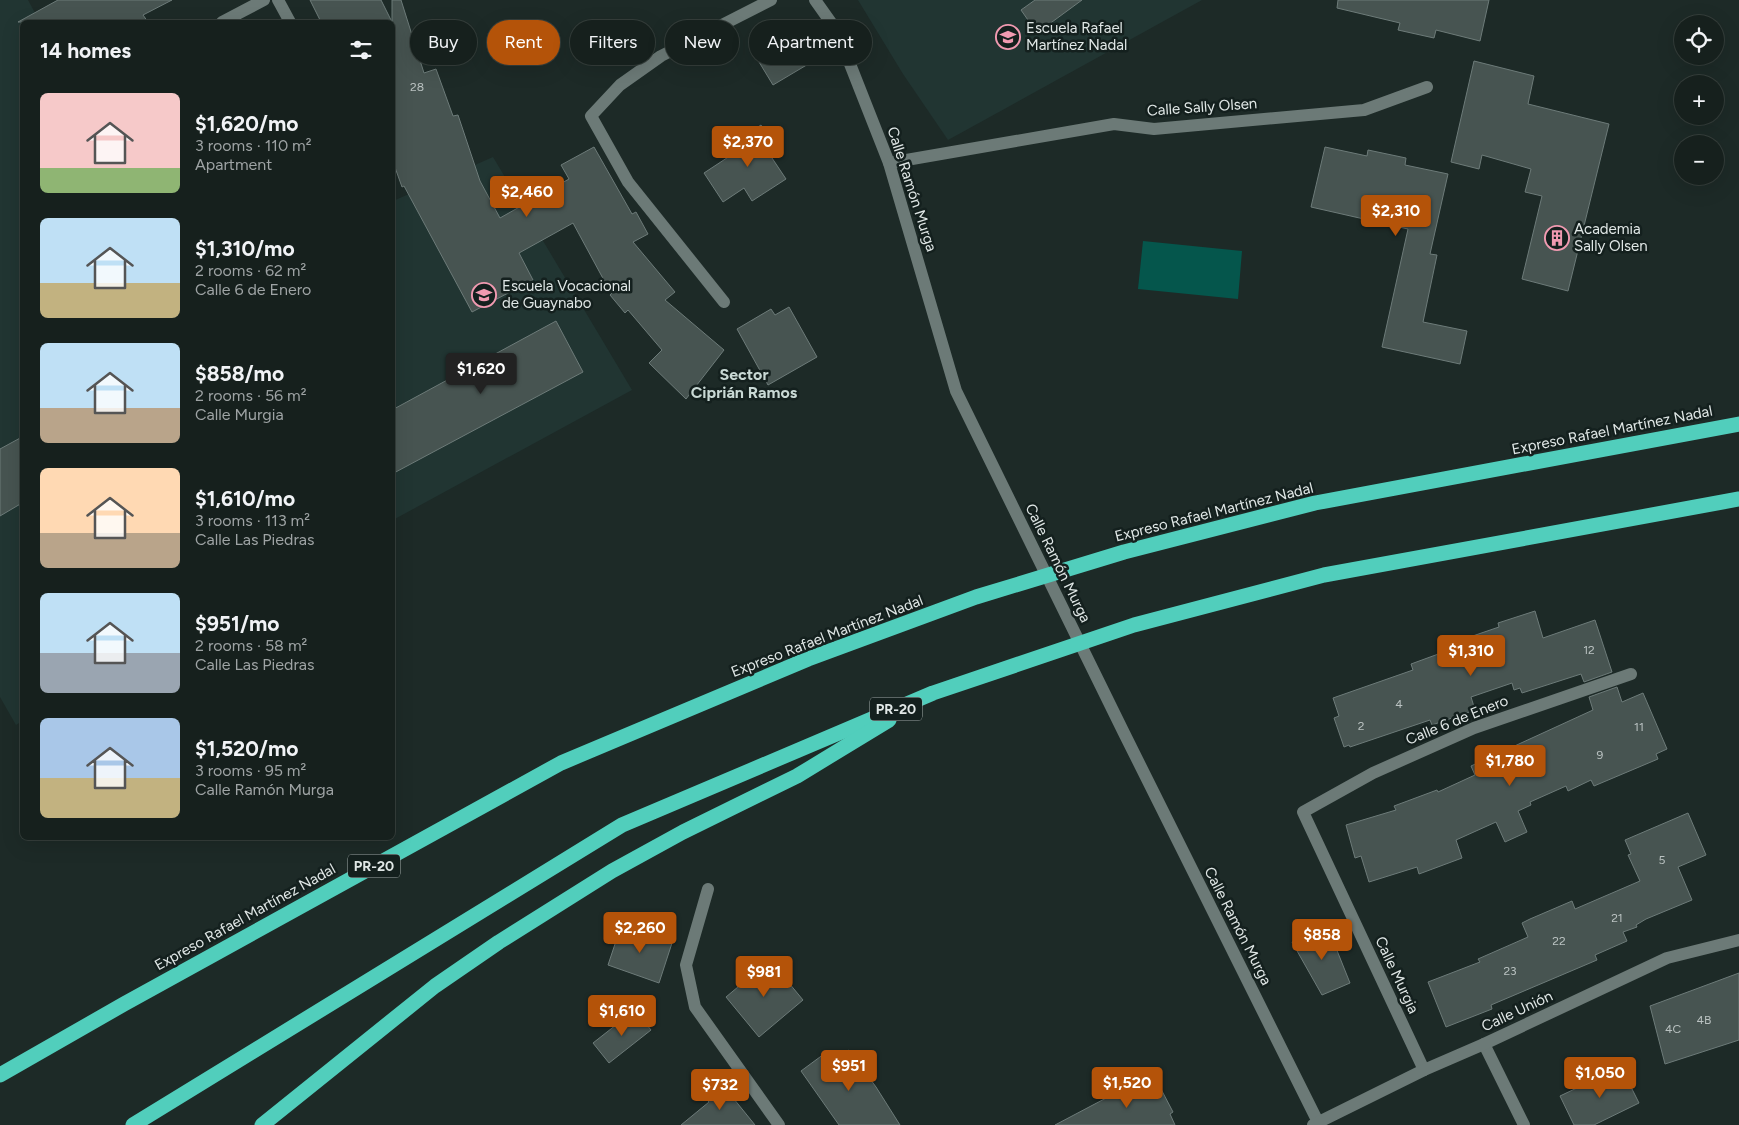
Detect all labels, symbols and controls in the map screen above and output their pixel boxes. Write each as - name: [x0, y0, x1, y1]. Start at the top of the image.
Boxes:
- map controls: [1674, 15, 1724, 185]
- button: locate: [1674, 15, 1724, 65]
- place label: Escuela Rafael Martínez Nadal: [1026, 19, 1127, 54]
- chip: Buy: [410, 20, 477, 65]
- chip: Rent: [487, 20, 560, 65]
- chip: Filters: [570, 20, 655, 65]
- chip: New: [665, 20, 739, 65]
- chip: Apartment: [749, 20, 872, 65]
- school or university icon: Escuela Rafael Martínez Nadal: [995, 24, 1021, 50]
- icon: filters: [347, 36, 375, 64]
- text: 14 homes: [40, 38, 131, 63]
- button: +: [1674, 75, 1724, 125]
- house number: 28: [410, 80, 424, 94]
- street label: Calle Sally Olsen: [1146, 94, 1258, 120]
- text: $1,620/mo: [195, 111, 298, 136]
- icon: home: [80, 113, 140, 173]
- street label: Calle Ramón Murga: [883, 124, 941, 254]
- pin: $2,370: [707, 126, 789, 168]
- text: $2,370: [723, 132, 773, 151]
- button: −: [1674, 135, 1724, 185]
- text: 3 rooms · 110 m²: [195, 136, 311, 155]
- text: Apartment: [195, 155, 272, 174]
- pin: $2,460: [486, 176, 568, 218]
- text: $2,460: [501, 182, 553, 201]
- pin: $2,310: [1355, 194, 1437, 237]
- text: $2,310: [1372, 201, 1420, 220]
- place label: Academia Sally Olsen: [1574, 220, 1648, 255]
- building icon: Academia Sally Olsen: [1544, 225, 1570, 251]
- text: $1,310/mo: [195, 236, 295, 261]
- icon: home: [80, 238, 140, 298]
- text: 2 rooms · 62 m²: [195, 261, 306, 280]
- place label: Escuela Vocacional de Guaynabo: [502, 277, 631, 312]
- text: Calle 6 de Enero: [195, 280, 311, 299]
- school or university icon: Escuela Vocacional de Guaynabo: [471, 282, 497, 308]
- pin: $1,620: [440, 352, 522, 395]
- text: $1,620: [457, 359, 505, 378]
- text: $858/mo: [195, 361, 284, 386]
- icon: home: [80, 363, 140, 423]
- district label: Sector Ciprián Ramos: [691, 365, 798, 402]
- text: 2 rooms · 56 m²: [195, 386, 307, 405]
- street label: Expreso Rafael Martínez Nadal: [1510, 402, 1714, 458]
- text: Calle Murgia: [195, 405, 284, 424]
- street label: Expreso Rafael Martínez Nadal: [1113, 479, 1315, 545]
- text: $1,610/mo: [195, 486, 295, 511]
- icon: home: [80, 488, 140, 548]
- street label: Calle Ramón Murga: [1021, 501, 1095, 625]
- text: 3 rooms · 113 m²: [195, 511, 310, 530]
- text: Calle Las Piedras: [195, 530, 314, 549]
- street label: Expreso Rafael Martínez Nadal: [729, 591, 925, 681]
- text: $951/mo: [195, 611, 279, 636]
- icon: home: [80, 613, 140, 673]
- pin: $1,310: [1430, 634, 1512, 677]
- text: 2 rooms · 58 m²: [195, 636, 307, 655]
- text: $1,310: [1448, 641, 1494, 660]
- house number: 12: [1583, 643, 1595, 657]
- text: Calle Las Piedras: [195, 655, 314, 674]
- street label: Calle 6 de Enero: [1403, 691, 1511, 749]
- house number: 4: [1395, 697, 1403, 711]
- road number: PR-20: [870, 698, 922, 721]
- house number: 2: [1358, 719, 1364, 733]
- house number: 11: [1634, 720, 1644, 734]
- text: $1,520/mo: [195, 736, 298, 761]
- icon: home: [80, 738, 140, 798]
- pin: $1,780: [1469, 744, 1551, 787]
- house number: 9: [1597, 748, 1604, 762]
- text: $1,780: [1486, 751, 1534, 770]
- text: 3 rooms · 95 m²: [195, 761, 306, 780]
- text: Calle Ramón Murga: [195, 780, 334, 799]
- house number: 5: [1659, 853, 1666, 867]
- road number: PR-20: [348, 854, 400, 878]
- street label: Expreso Rafael Martínez Nadal: [151, 860, 339, 974]
- street label: Calle Ramón Murga: [1200, 864, 1276, 988]
- house number: 21: [1611, 911, 1623, 925]
- pin: $2,260: [599, 912, 681, 954]
- text: $2,260: [614, 918, 666, 937]
- pin: $858: [1292, 918, 1352, 961]
- text: $858: [1303, 925, 1341, 944]
- street label: Calle Murgia: [1371, 934, 1423, 1016]
- house number: 22: [1552, 934, 1566, 948]
- pin: $981: [734, 956, 794, 998]
- text: $981: [747, 962, 781, 981]
- house number: 23: [1503, 964, 1517, 978]
- street label: Calle Unión: [1479, 987, 1555, 1035]
- pin: $1,610: [581, 994, 663, 1037]
- text: $1,610: [599, 1001, 645, 1020]
- house number: 4B: [1697, 1013, 1711, 1027]
- house number: 4C: [1665, 1022, 1681, 1036]
- pin: $951: [819, 1050, 879, 1092]
- text: $951: [832, 1056, 866, 1075]
- pin: $1,050: [1559, 1056, 1641, 1099]
- text: $1,050: [1575, 1063, 1625, 1082]
- pin: $1,520: [1086, 1066, 1168, 1109]
- pin: $732: [690, 1068, 750, 1111]
- text: $1,520: [1103, 1073, 1151, 1092]
- text: $732: [702, 1075, 738, 1094]

